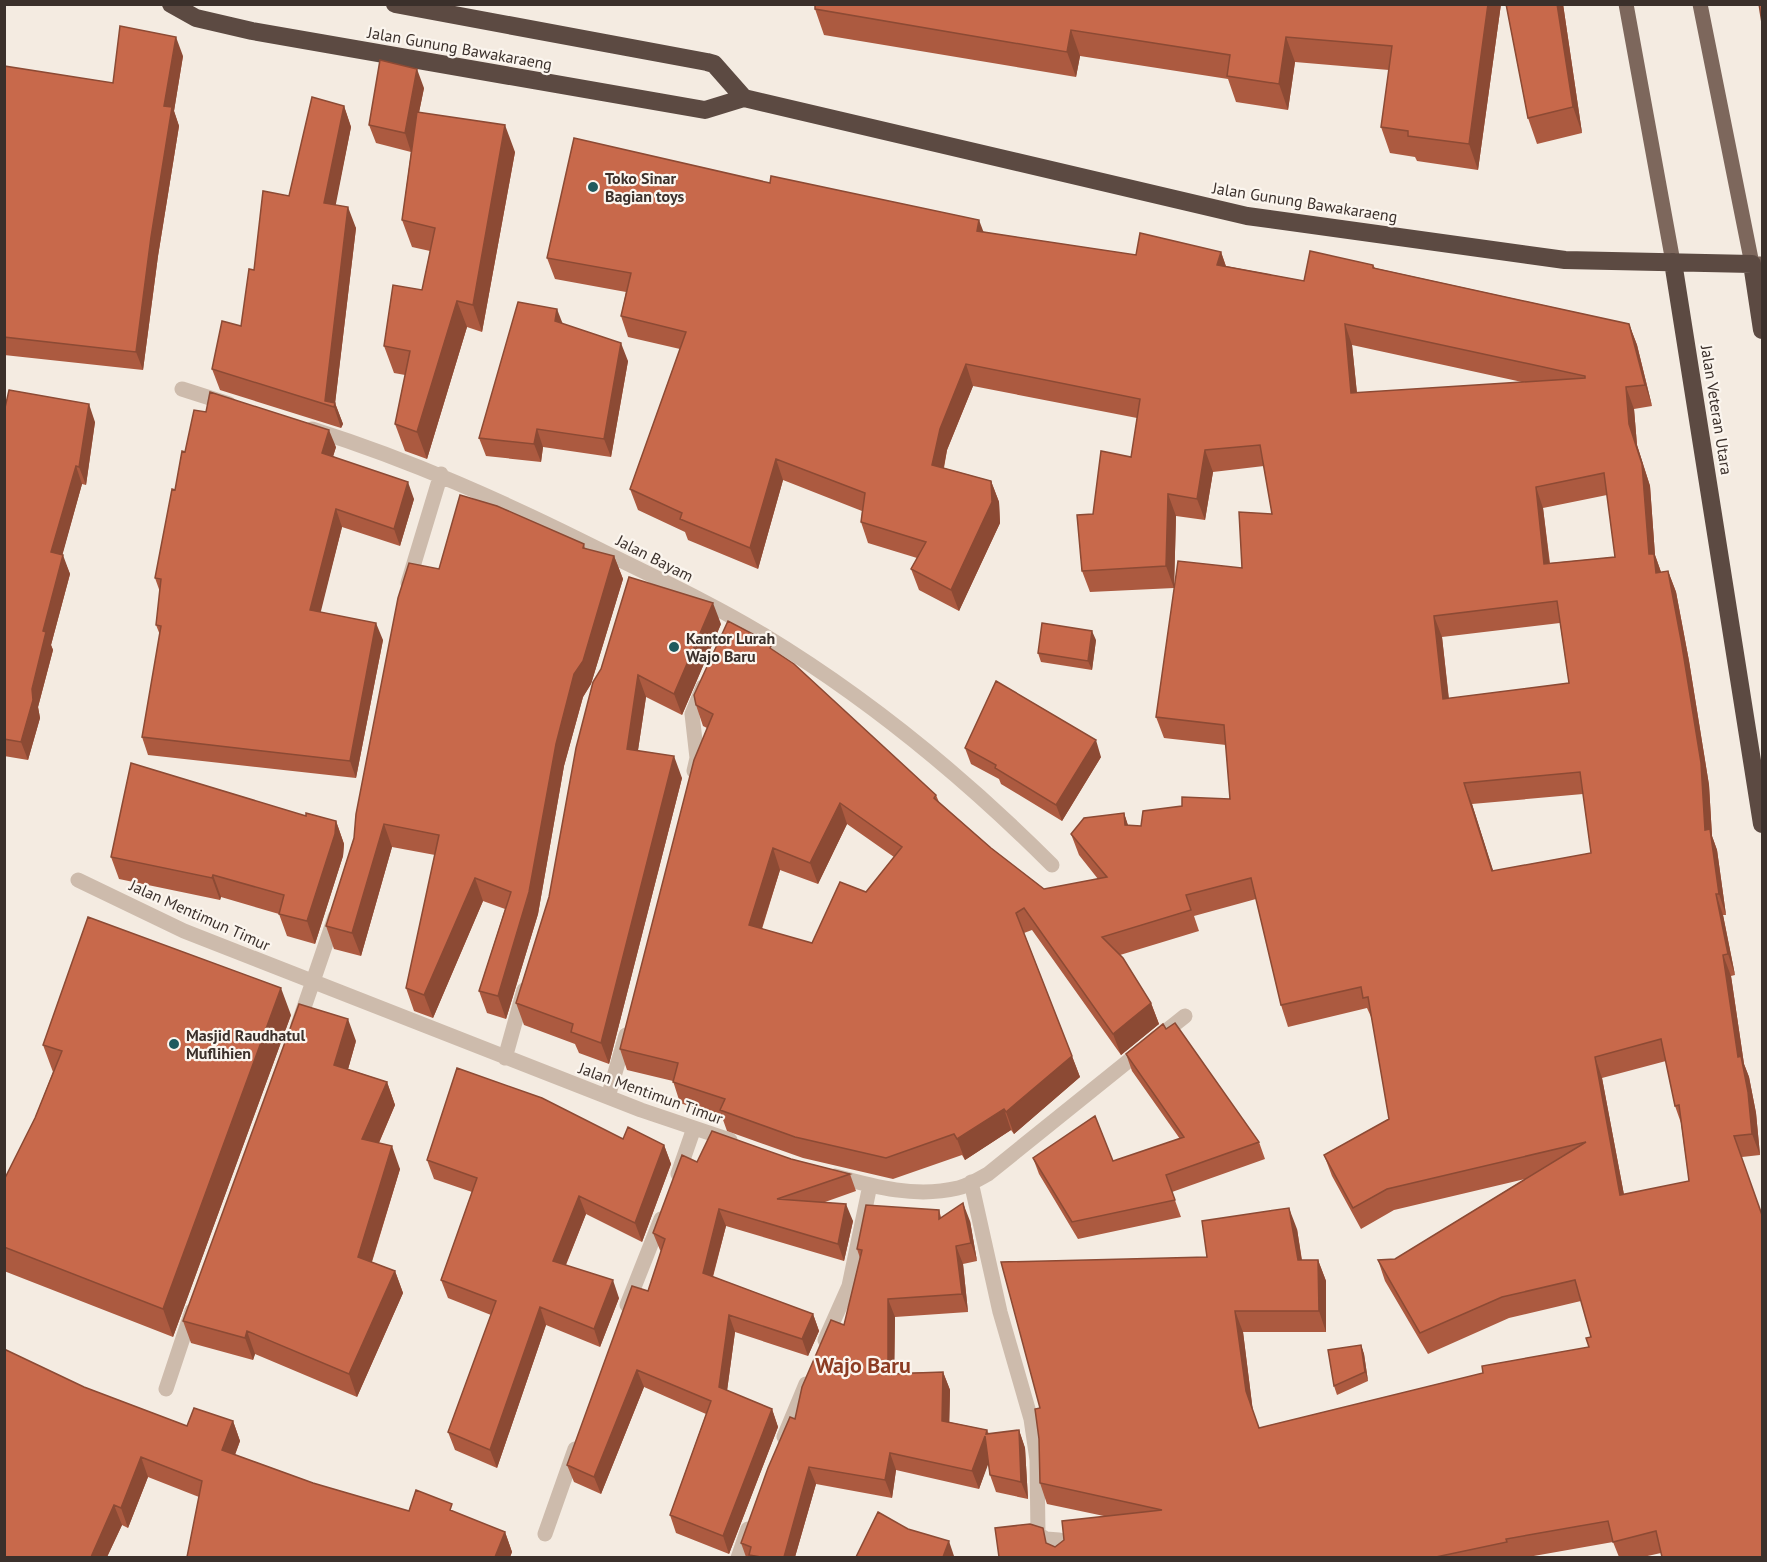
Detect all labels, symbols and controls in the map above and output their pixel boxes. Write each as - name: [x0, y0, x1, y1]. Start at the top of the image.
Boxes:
- street label: Jalan Gunung Bawakaraeng: [365, 22, 554, 74]
- place label: Toko Sinar Bagian toys: [605, 168, 685, 206]
- street label: Jalan Gunung Bawakaraeng: [1210, 177, 1399, 227]
- marker: Toko Sinar Bagian toys: [586, 180, 600, 194]
- street label: Jalan Veteran Utara: [1697, 343, 1737, 476]
- street label: Jalan Bayam: [612, 530, 697, 586]
- place label: Kantor Lurah Wajo Baru: [686, 628, 775, 666]
- marker: Kantor Lurah Wajo Baru: [667, 640, 681, 654]
- street label: Jalan Mentimun Timur: [126, 875, 274, 955]
- place label: Masjid Raudhatul Muflihien: [186, 1025, 305, 1063]
- marker: Masjid Raudhatul Muflihien: [167, 1037, 181, 1051]
- street label: Jalan Mentimun Timur: [575, 1057, 726, 1129]
- district label: Wajo Baru: [815, 1351, 911, 1379]

